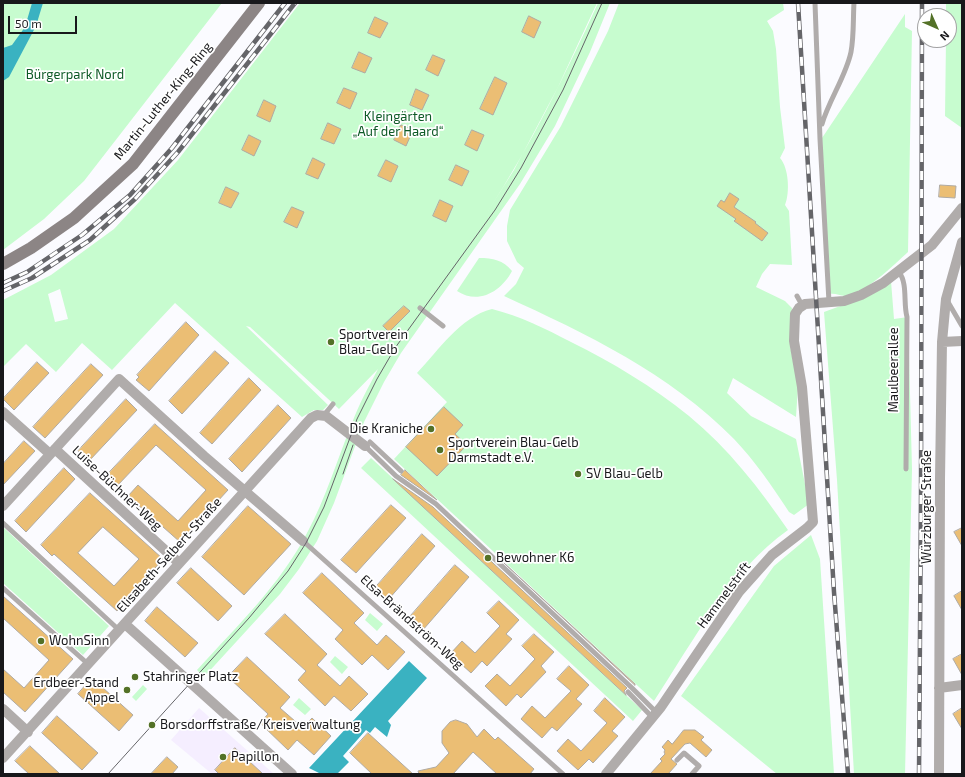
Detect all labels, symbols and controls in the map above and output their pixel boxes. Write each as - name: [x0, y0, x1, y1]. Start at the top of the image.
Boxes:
- scale bar: [10, 8, 79, 34]
- north arrow: [917, 8, 957, 48]
- text: 50 m: [15, 16, 42, 30]
- text: N: [938, 29, 953, 44]
- street label: Martin-Luther-King-Ring: [111, 39, 215, 163]
- park label: Bürgerpark Nord: [26, 67, 124, 83]
- park label: Kleingärten „Auf der Haard“: [352, 109, 444, 140]
- place label: Sportverein Blau-Gelb: [339, 327, 408, 358]
- street label: Maulbeerallee: [886, 327, 902, 413]
- marker: Sportverein Blau-Gelb: [326, 337, 336, 347]
- place label: Die Kraniche: [350, 421, 423, 437]
- marker: Die Kraniche: [426, 424, 436, 434]
- place label: Sportverein Blau-Gelb Darmstadt e.V.: [448, 435, 579, 466]
- street label: Luise-Büchner-Weg: [69, 442, 165, 534]
- marker: Sportverein Blau-Gelb Darmstadt e.V.: [435, 445, 445, 455]
- street label: Würzburger Straße: [919, 450, 935, 564]
- place label: SV Blau-Gelb: [586, 466, 663, 482]
- marker: SV Blau-Gelb: [573, 469, 583, 479]
- street label: Elisabeth-Selbert-Straße: [113, 494, 225, 616]
- place label: Bewohner K6: [496, 550, 574, 566]
- marker: Bewohner K6: [483, 553, 493, 563]
- street label: Hammelstrift: [694, 559, 754, 631]
- street label: Elsa-Brändström-Weg: [357, 572, 467, 672]
- place label: WohnSinn: [49, 633, 109, 649]
- marker: WohnSinn: [36, 636, 46, 646]
- place label: Stahringer Platz: [143, 669, 238, 685]
- marker: Stahringer Platz: [130, 672, 140, 682]
- place label: Erdbeer-Stand Appel: [33, 675, 119, 706]
- marker: Erdbeer-Stand Appel: [122, 685, 132, 695]
- place label: Borsdorffstraße/Kreisverwaltung: [160, 717, 360, 733]
- marker: Borsdorffstraße/Kreisverwaltung: [147, 720, 157, 730]
- place label: Papillon: [231, 749, 279, 765]
- marker: Papillon: [218, 752, 228, 762]

